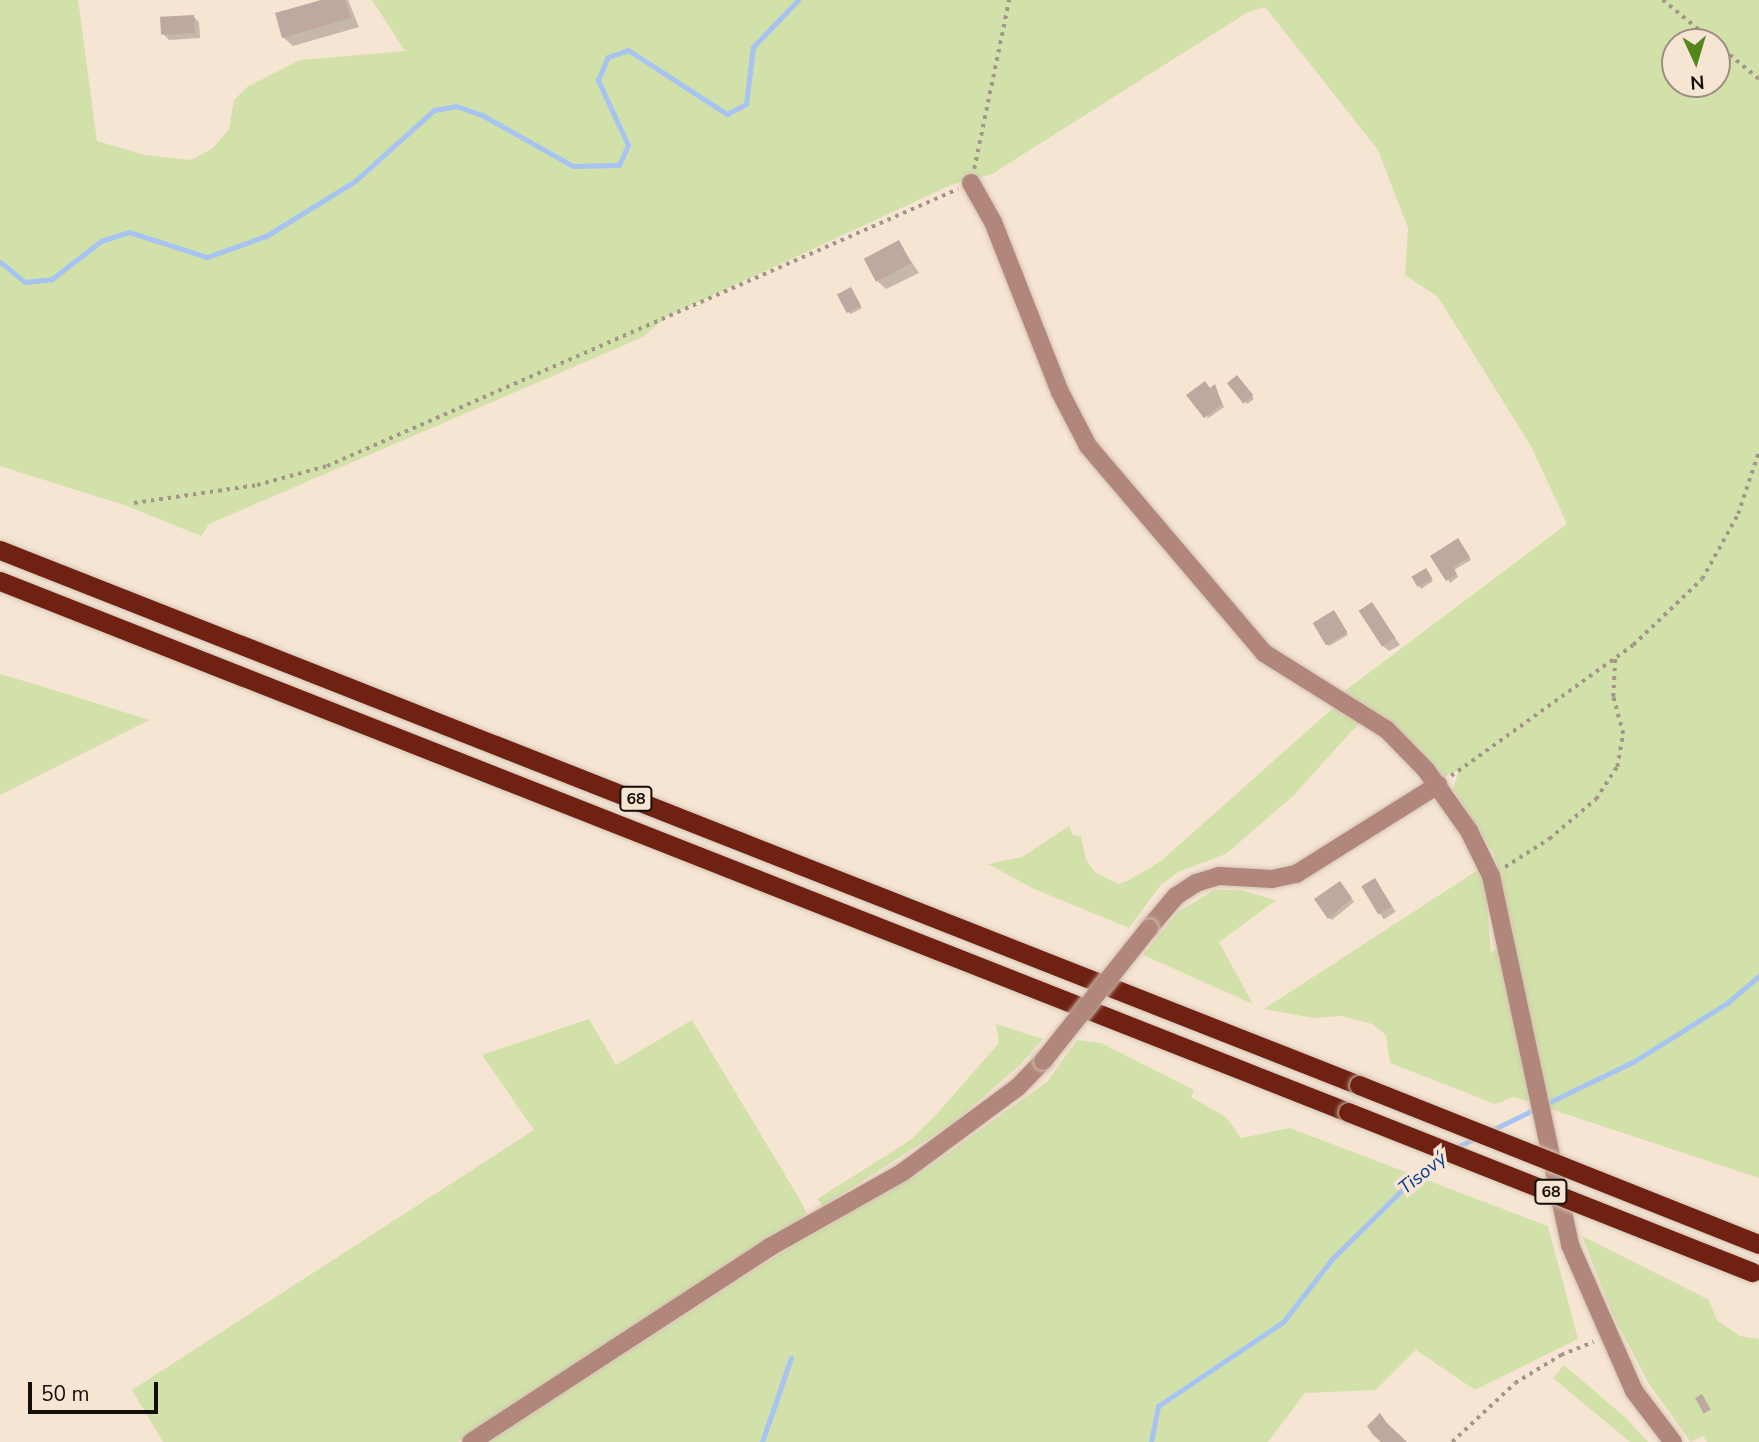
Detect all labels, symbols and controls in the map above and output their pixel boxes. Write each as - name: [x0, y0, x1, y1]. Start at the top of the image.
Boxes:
- north arrow: [1661, 28, 1731, 98]
- text: N: [1689, 68, 1705, 95]
- road number: 68: [618, 786, 654, 812]
- water label: Tisový: [1394, 1148, 1452, 1200]
- road number: 68: [1534, 1180, 1568, 1204]
- scale bar: [32, 1368, 161, 1412]
- text: 50 m: [41, 1380, 90, 1408]

